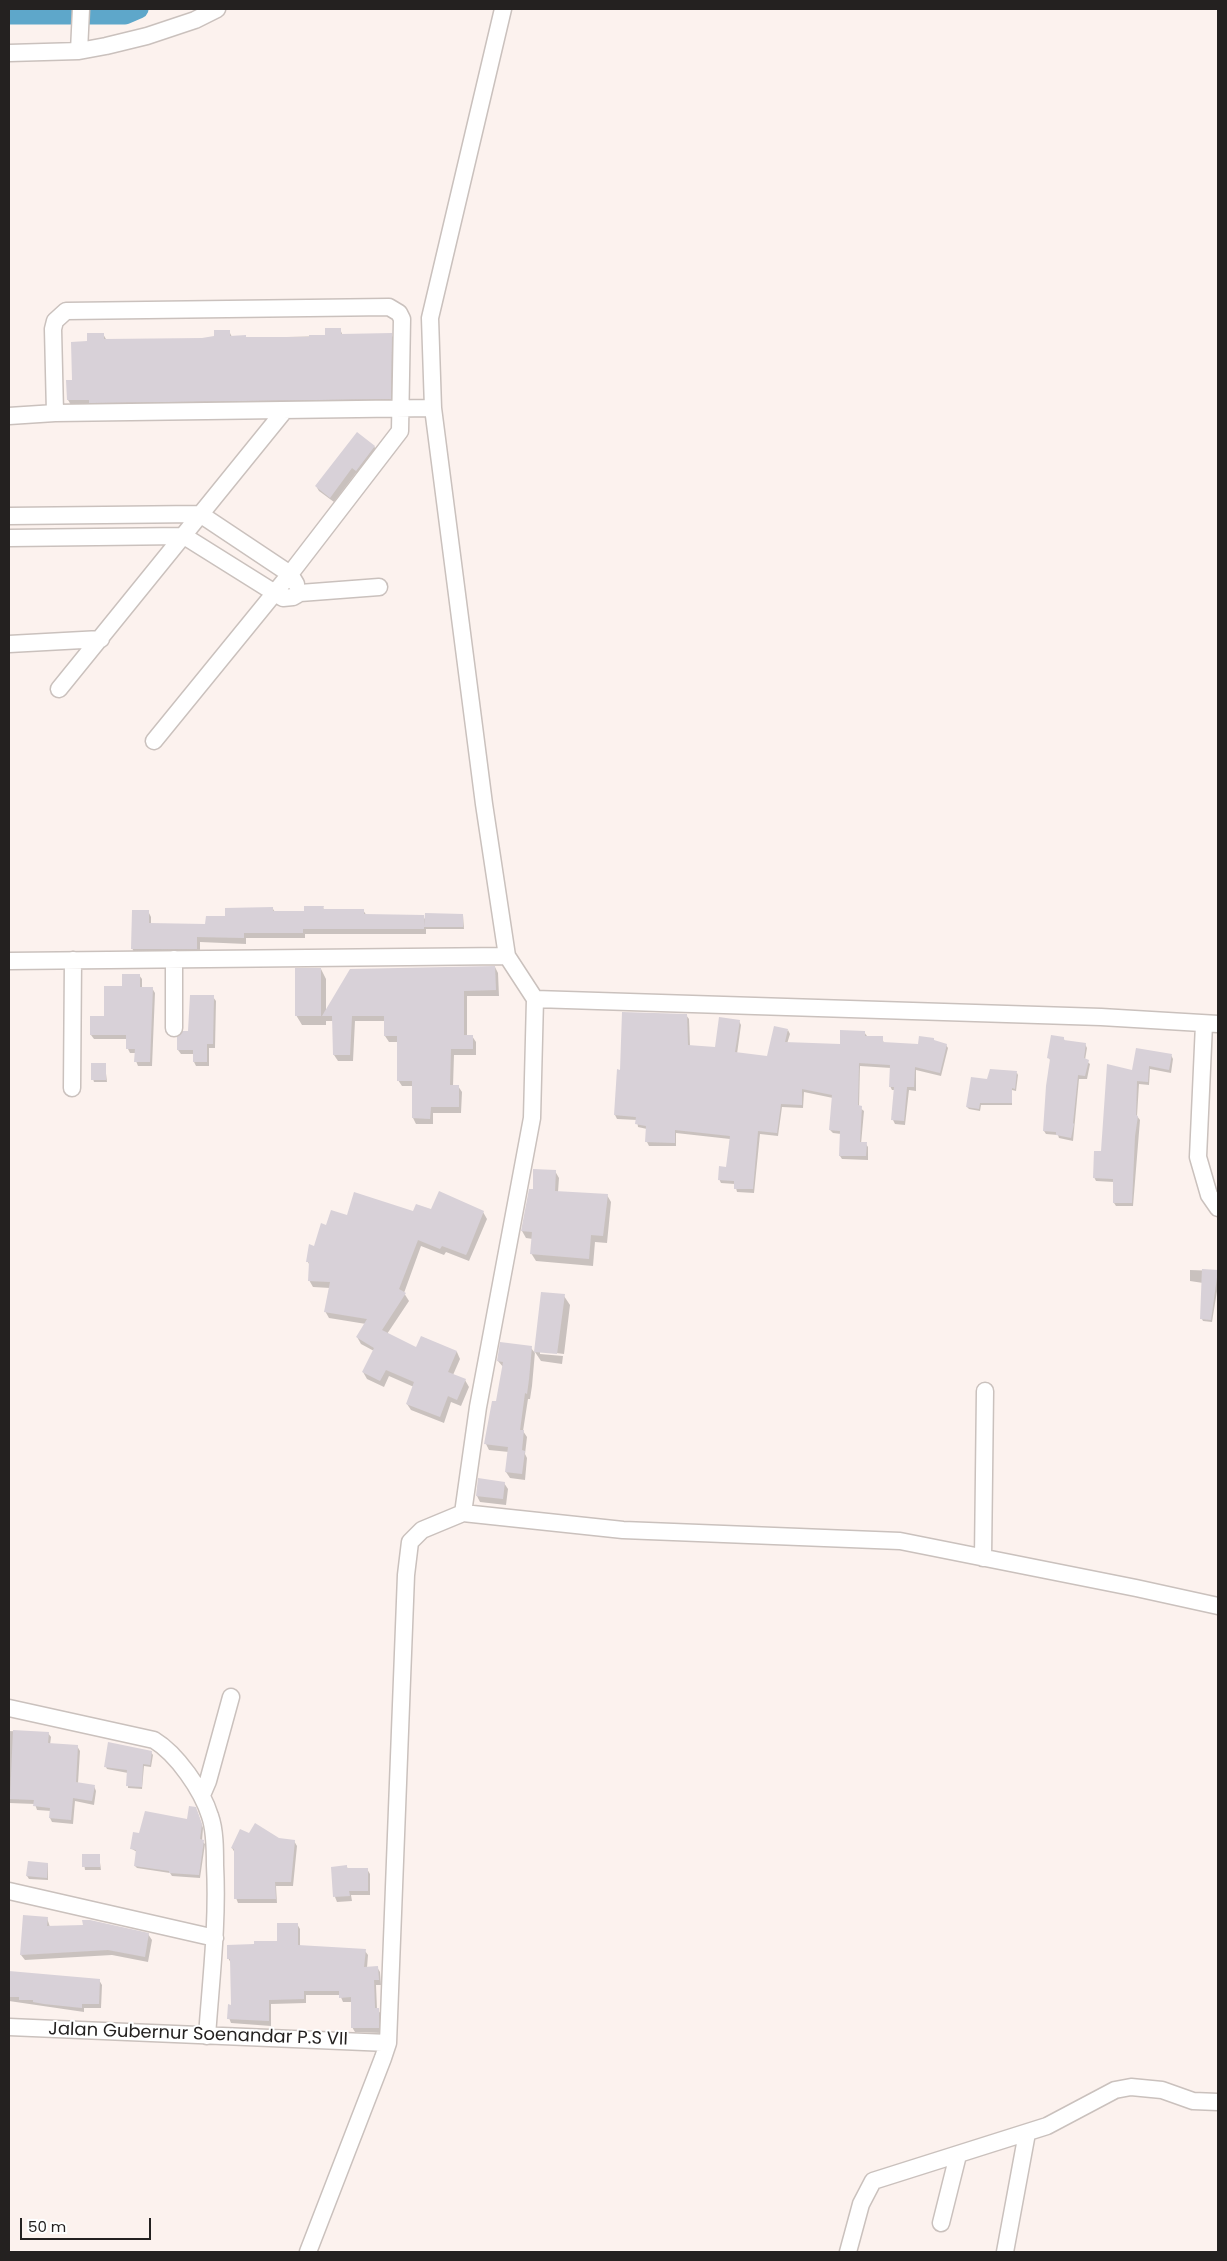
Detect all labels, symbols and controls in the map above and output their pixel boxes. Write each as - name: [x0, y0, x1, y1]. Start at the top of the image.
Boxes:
- street label: Jalan Gubernur Soenandar P.S VII: [48, 2019, 348, 2051]
- scale bar: [22, 2208, 154, 2240]
- text: 50 m: [28, 2216, 66, 2237]

